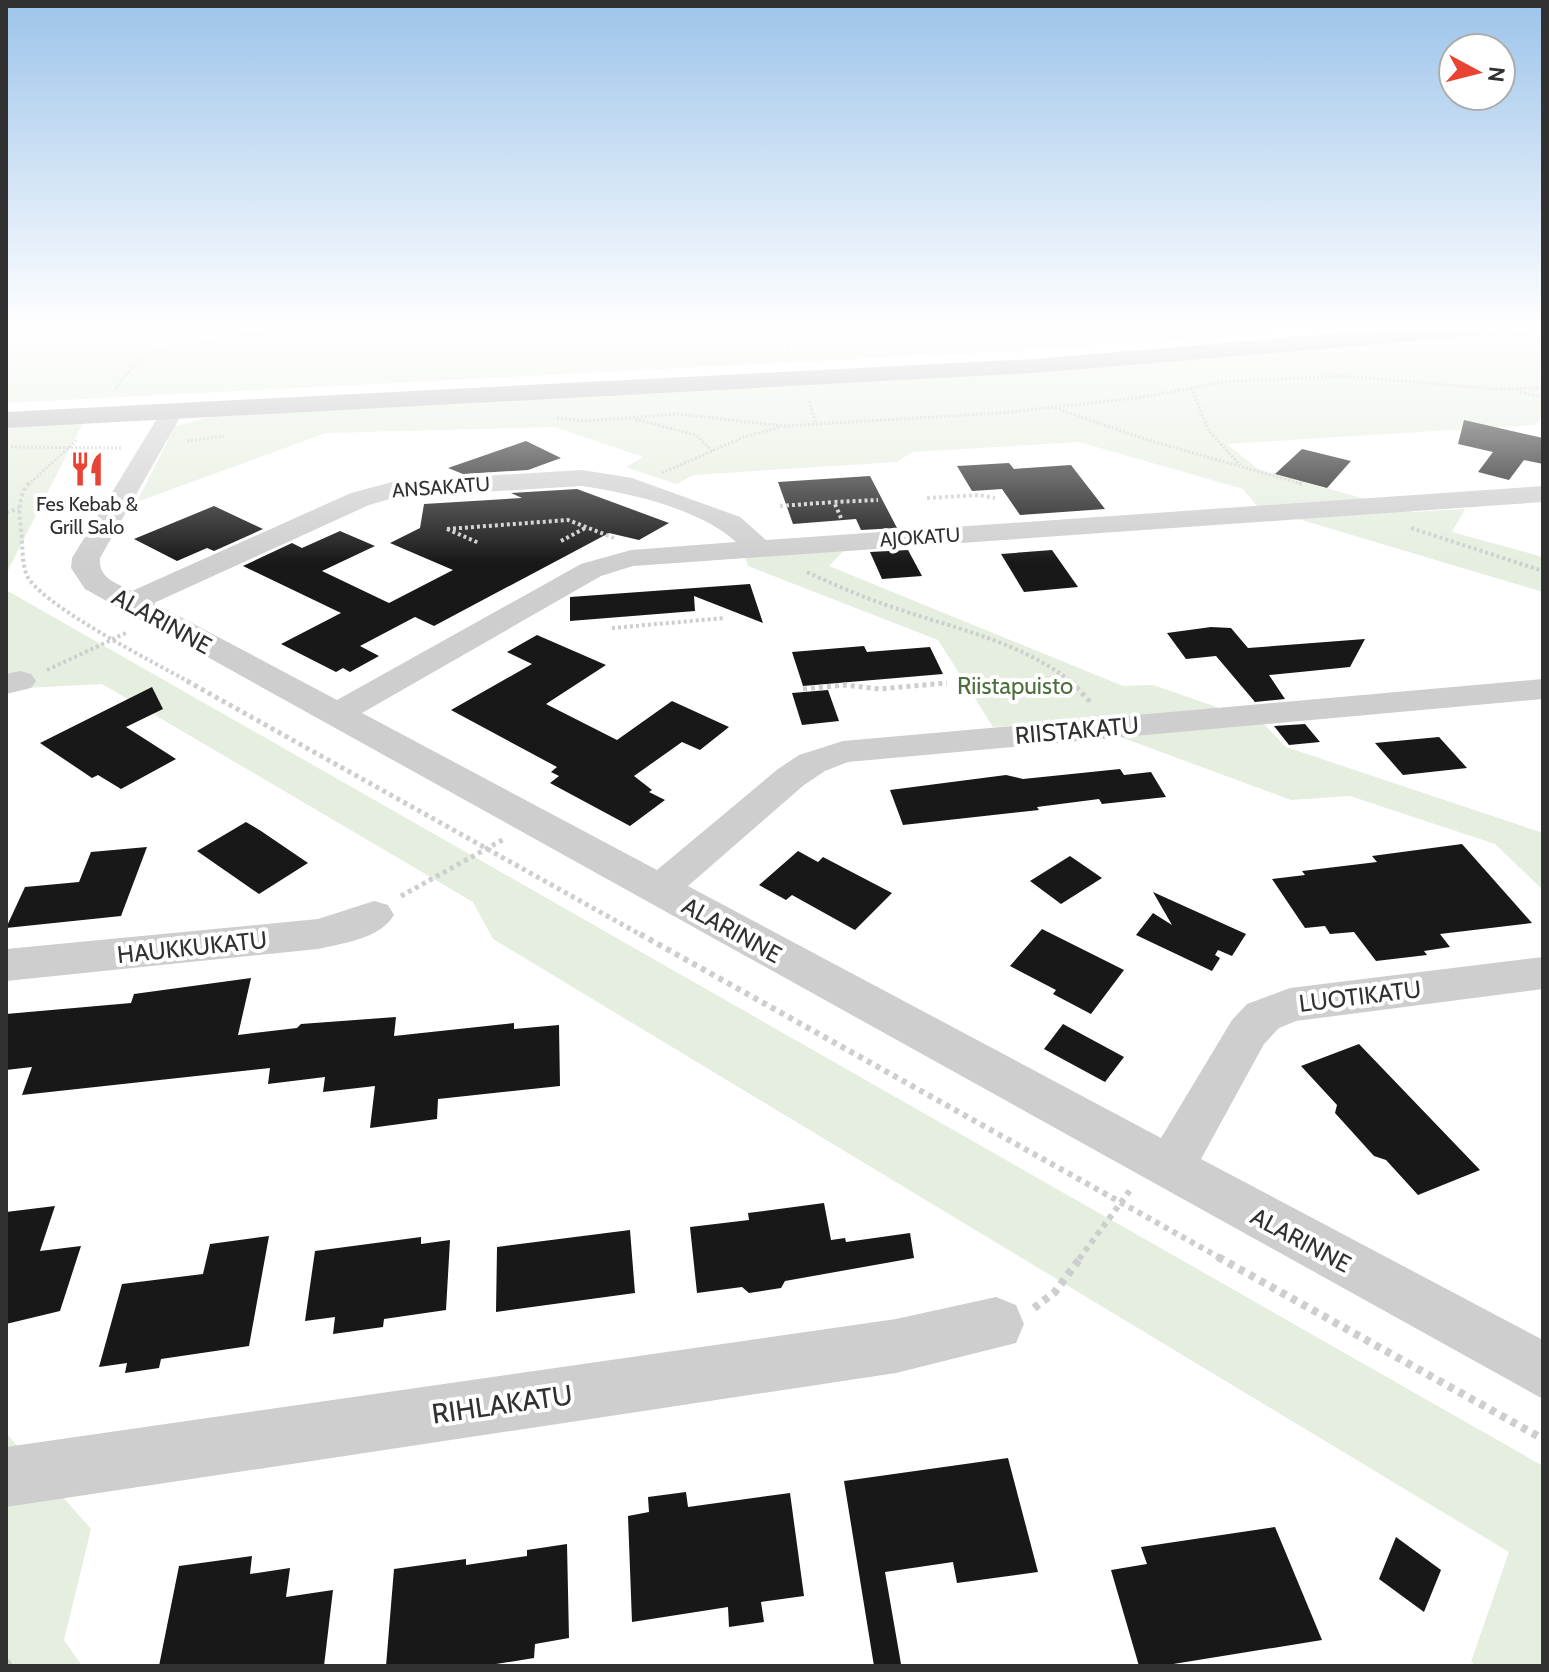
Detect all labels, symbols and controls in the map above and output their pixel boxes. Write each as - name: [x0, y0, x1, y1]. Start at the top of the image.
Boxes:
- north arrow: [1437, 32, 1517, 112]
- text: N: [1482, 65, 1511, 84]
- restaurant icon: Fes Kebab & Grill Salo: [68, 450, 106, 488]
- street label: ANSAKATU: [391, 472, 491, 502]
- place label: Fes Kebab & Grill Salo: [36, 492, 138, 539]
- street label: AJOKATU: [879, 522, 961, 552]
- street label: ALARINNE: [107, 582, 217, 660]
- park label: Riistapuisto: [957, 671, 1073, 700]
- street label: RIISTAKATU: [1014, 710, 1140, 750]
- street label: ALARINNE: [677, 891, 787, 969]
- street label: HAUKKUKATU: [116, 925, 268, 969]
- street label: LUOTIKATU: [1297, 974, 1423, 1018]
- street label: ALARINNE: [1246, 1202, 1356, 1278]
- street label: RIHLAKATU: [429, 1377, 575, 1431]

